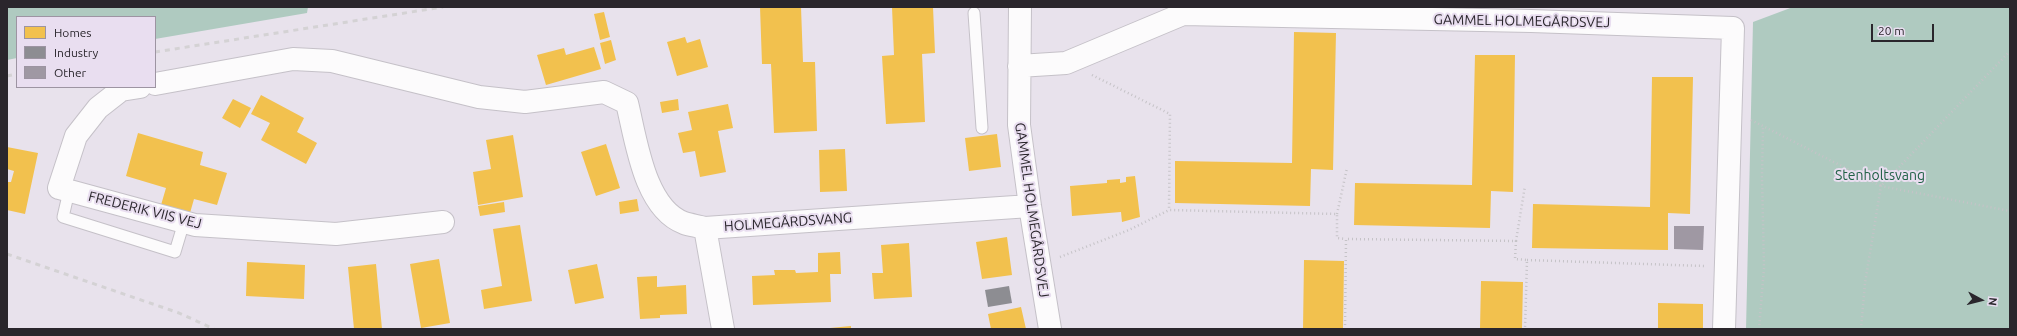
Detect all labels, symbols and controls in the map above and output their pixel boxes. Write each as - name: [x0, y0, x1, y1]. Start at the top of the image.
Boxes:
- street label: GAMMEL HOLMEGÅRDSVEJ: [1434, 11, 1610, 31]
- legend: [16, 16, 156, 88]
- scale bar: [1873, 16, 1936, 42]
- text: 20 m: [1878, 24, 1905, 37]
- text: Homes: [54, 26, 92, 39]
- text: Industry: [54, 46, 98, 59]
- text: Other: [54, 66, 86, 79]
- street label: GAMMEL HOLMEGÅRDSVEJ: [1011, 121, 1053, 299]
- park label: Stenholtsvang: [1835, 167, 1925, 183]
- street label: FREDERIK VIIS VEJ: [87, 188, 203, 232]
- street label: HOLMEGÅRDSVANG: [723, 209, 853, 235]
- north arrow: [1961, 280, 2001, 320]
- text: N: [1986, 297, 1999, 306]

